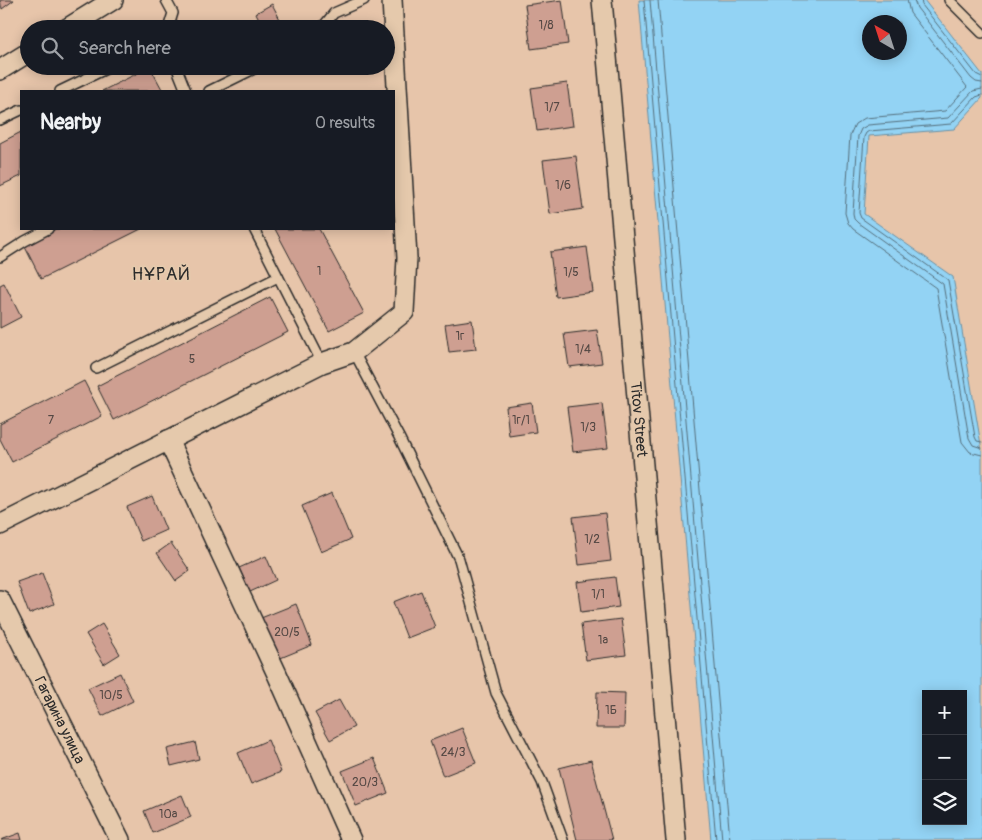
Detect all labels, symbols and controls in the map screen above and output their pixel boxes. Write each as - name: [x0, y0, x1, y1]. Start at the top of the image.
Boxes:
- north arrow: [862, 15, 907, 60]
- house number: 1/8: [538, 18, 554, 33]
- search box: [20, 20, 395, 75]
- icon: search: [38, 34, 66, 62]
- text: Search here: [78, 36, 171, 60]
- house number: 1/7: [544, 100, 560, 115]
- text: Nearby: [40, 109, 101, 136]
- text: 0 results: [315, 113, 375, 133]
- house number: 1/6: [555, 178, 571, 193]
- district label: НҰРАЙ: [132, 263, 190, 286]
- house number: 1: [317, 264, 321, 279]
- house number: 1/5: [563, 265, 579, 280]
- house number: 1г: [456, 329, 464, 344]
- house number: 1/4: [575, 342, 591, 357]
- house number: 5: [189, 352, 195, 367]
- street label: Titov Street: [626, 381, 651, 459]
- house number: 7: [48, 413, 55, 428]
- house number: 1г/1: [512, 413, 530, 428]
- house number: 1/3: [580, 420, 596, 435]
- house number: 1/2: [584, 532, 600, 547]
- house number: 1/1: [591, 587, 605, 602]
- house number: 20/5: [274, 625, 300, 640]
- house number: 1а: [598, 633, 609, 648]
- street label: Гагарина улица: [30, 673, 89, 767]
- house number: 10/5: [99, 688, 123, 703]
- map controls: [922, 690, 967, 825]
- button: +: [922, 690, 967, 735]
- house number: 1Б: [605, 703, 617, 718]
- button: −: [922, 735, 967, 780]
- house number: 24/3: [441, 745, 466, 760]
- house number: 20/3: [352, 775, 378, 790]
- button: layers: [922, 780, 967, 825]
- house number: 10а: [159, 807, 178, 822]

